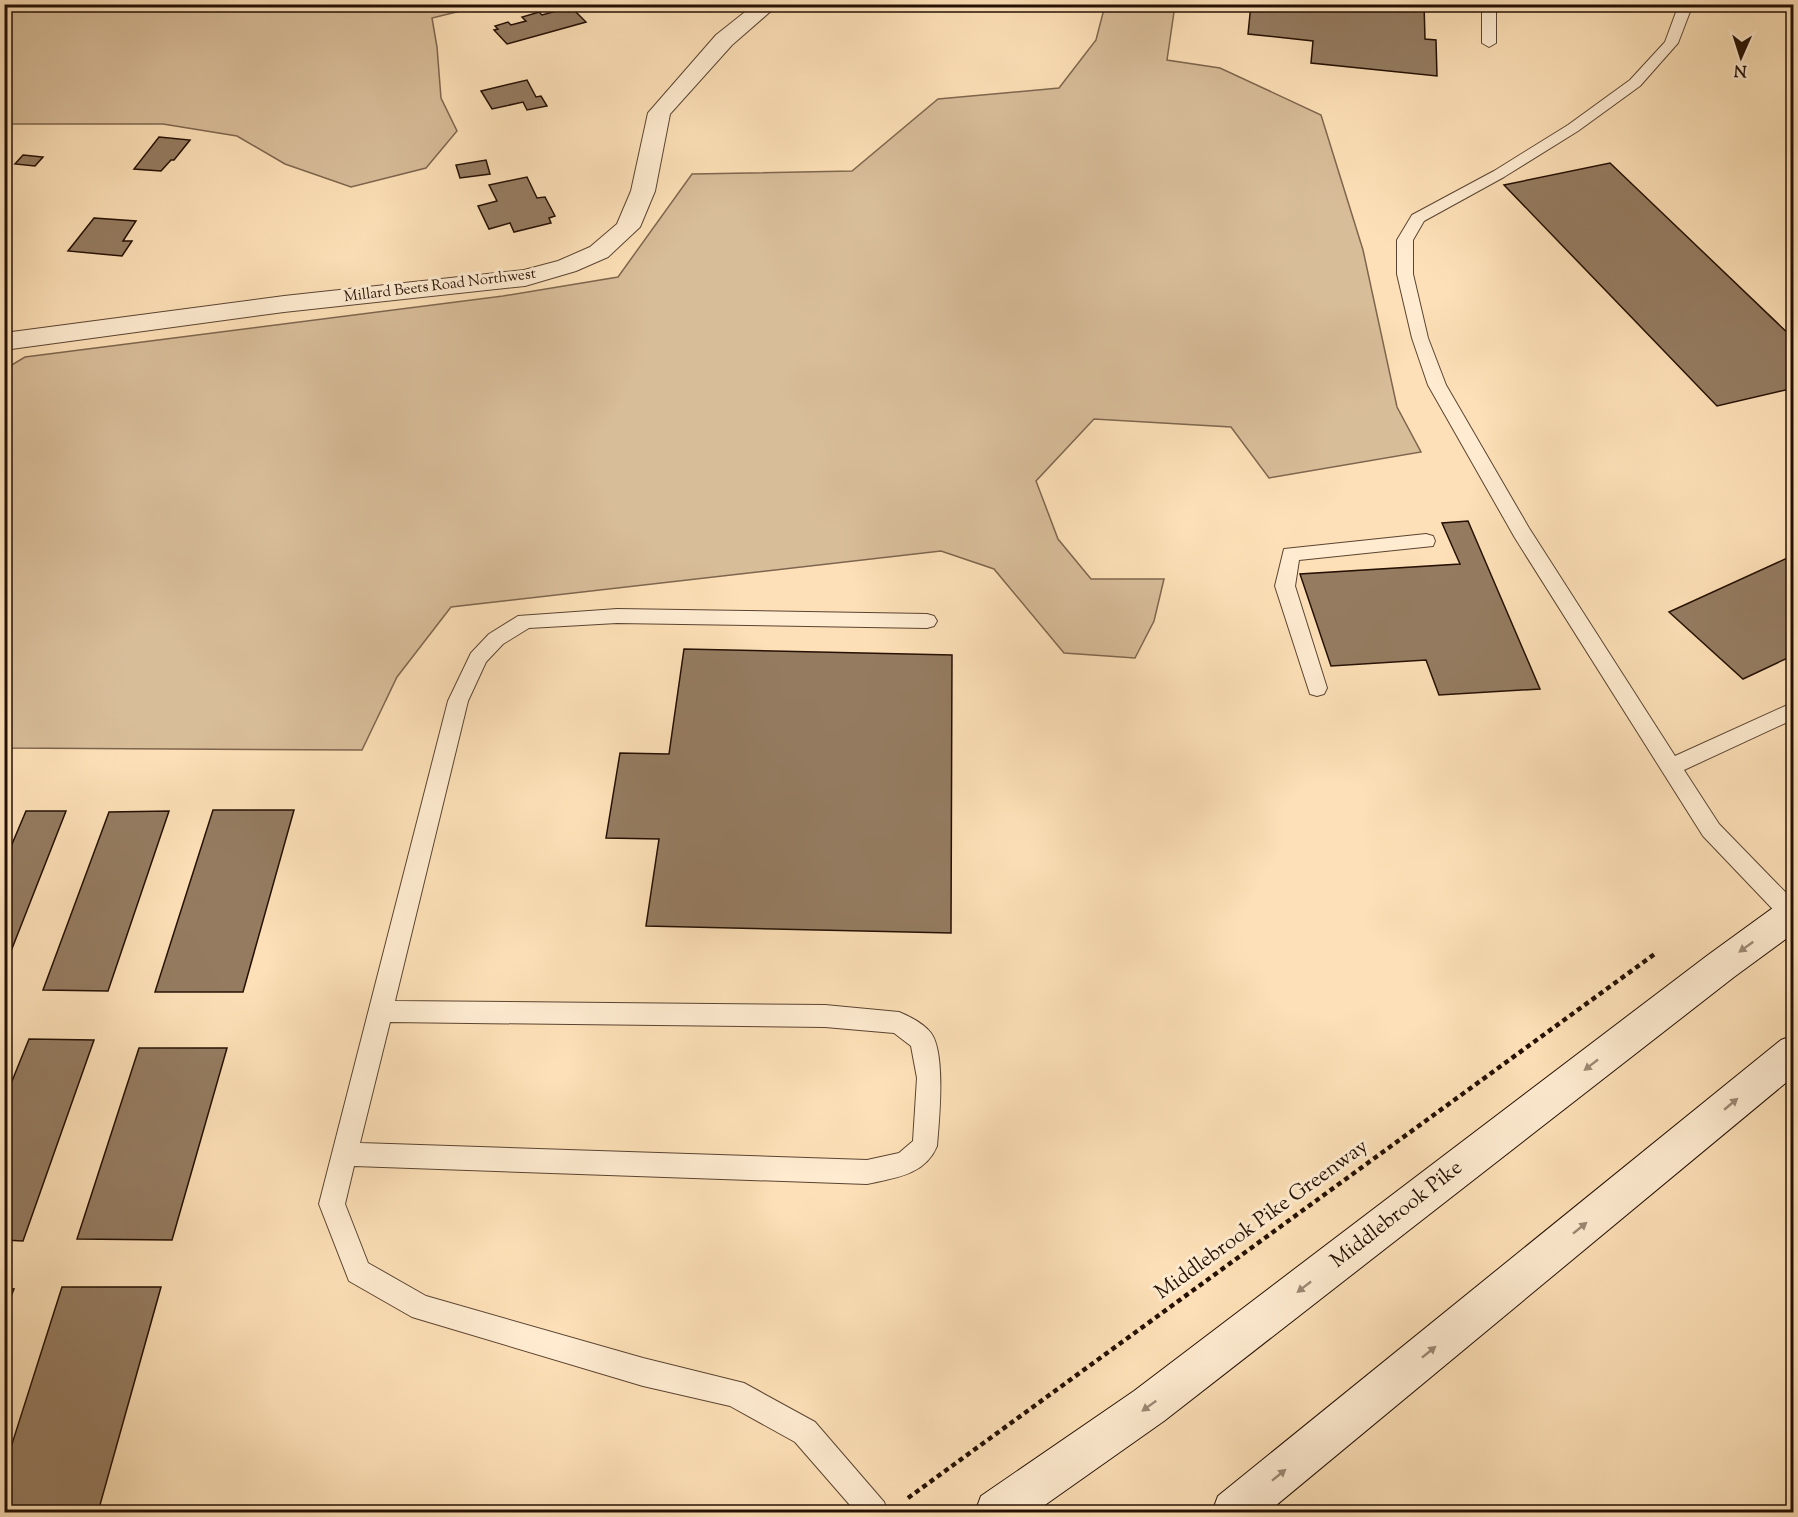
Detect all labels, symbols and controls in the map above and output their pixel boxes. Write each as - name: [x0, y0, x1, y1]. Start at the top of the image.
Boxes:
- north arrow: [1711, 27, 1771, 87]
- text: N: [1733, 58, 1747, 81]
- street label: Millard Beets Road Northwest: [343, 264, 537, 308]
- one-way arrow: [1739, 941, 1754, 953]
- one-way arrow: [1583, 1059, 1599, 1072]
- one-way arrow: [1723, 1098, 1738, 1111]
- street label: Middlebrook Pike Greenway: [1149, 1132, 1375, 1308]
- street label: Middlebrook Pike: [1325, 1154, 1469, 1276]
- one-way arrow: [1572, 1222, 1587, 1235]
- one-way arrow: [1296, 1281, 1311, 1293]
- one-way arrow: [1422, 1346, 1437, 1358]
- one-way arrow: [1142, 1400, 1158, 1412]
- one-way arrow: [1271, 1469, 1287, 1482]

